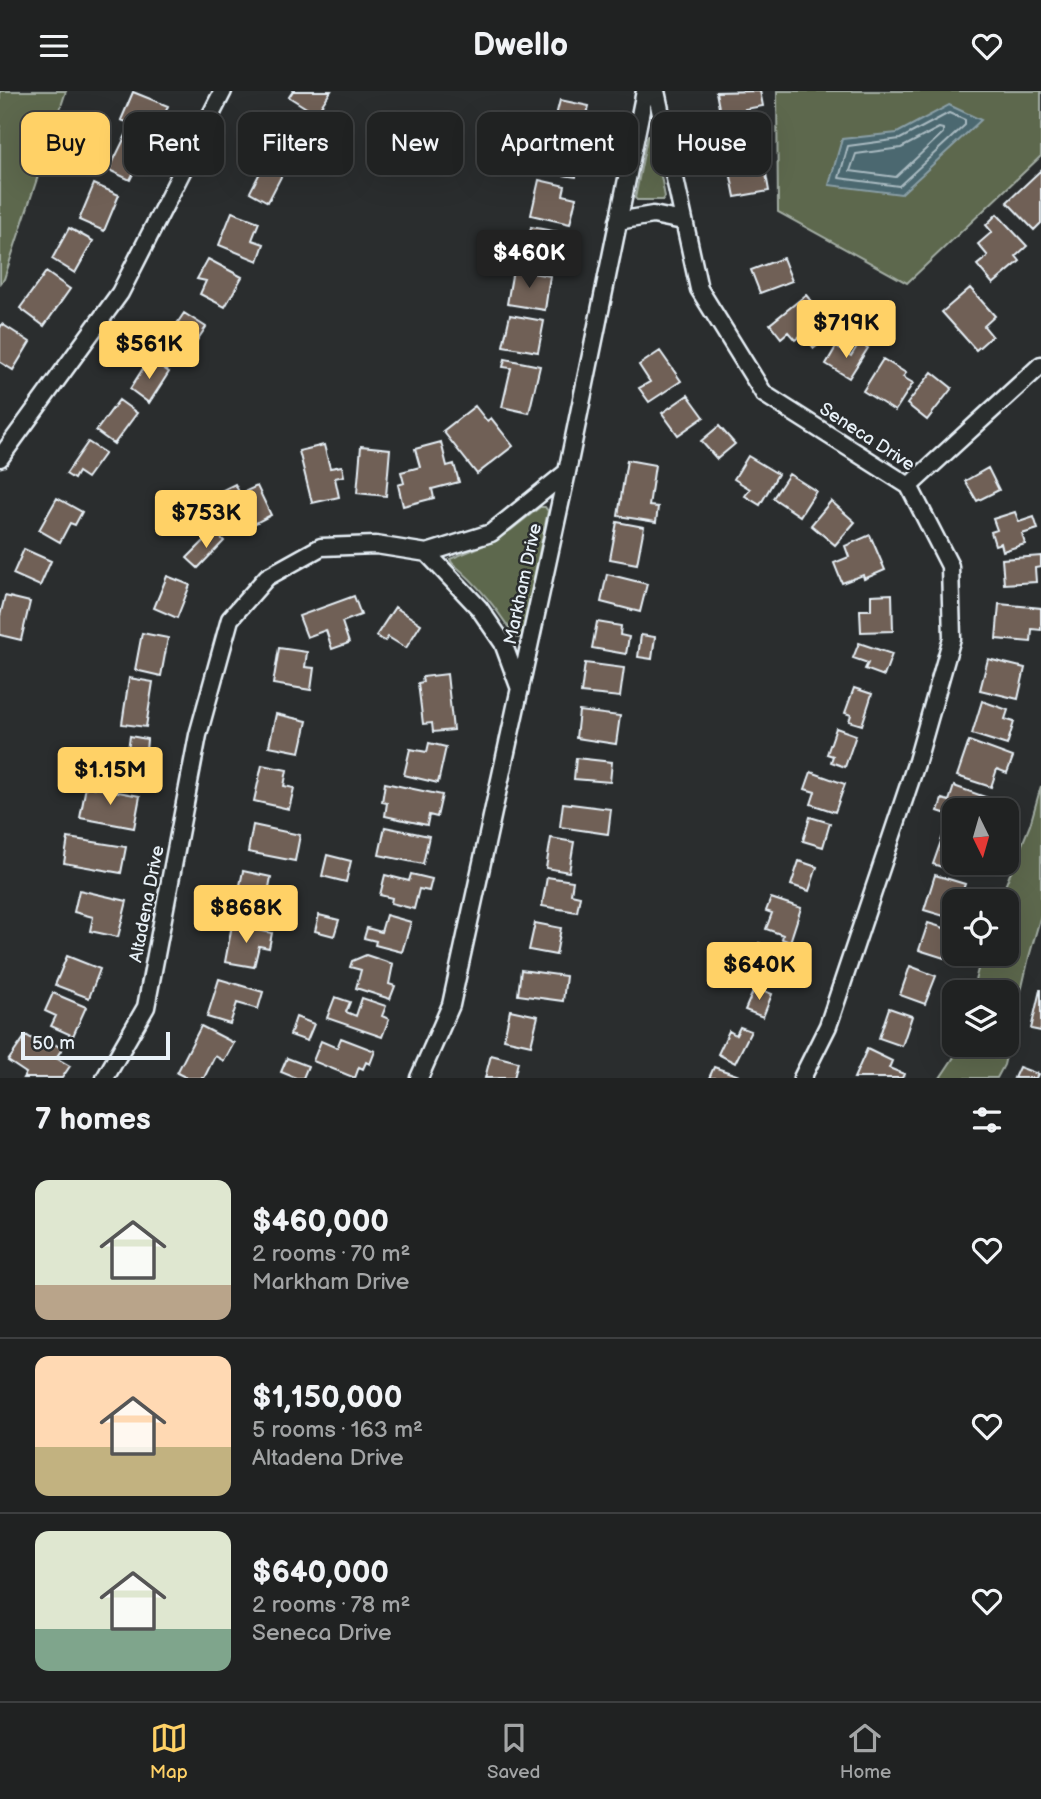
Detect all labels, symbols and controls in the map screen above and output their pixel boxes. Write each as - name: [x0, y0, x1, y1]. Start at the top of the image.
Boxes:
- text: Dwello: [473, 26, 568, 65]
- icon: menu: [35, 27, 73, 65]
- icon: heart: [968, 27, 1006, 65]
- chip: Buy: [21, 112, 110, 175]
- chip: Rent: [124, 112, 224, 175]
- chip: Filters: [238, 112, 353, 175]
- chip: New: [367, 112, 463, 175]
- chip: Apartment: [477, 112, 638, 175]
- chip: House: [652, 112, 771, 175]
- pin: $460K: [480, 231, 578, 290]
- text: $460K: [493, 239, 565, 267]
- pin: $719K: [797, 301, 895, 360]
- text: $719K: [813, 309, 879, 337]
- pin: $561K: [100, 321, 198, 381]
- text: $561K: [115, 330, 183, 358]
- street label: Seneca Drive: [815, 398, 919, 476]
- pin: $753K: [157, 491, 255, 550]
- text: $753K: [171, 499, 241, 527]
- street label: Markham Drive: [500, 521, 546, 646]
- pin: $1.15M: [53, 747, 167, 807]
- text: $1.15M: [74, 756, 146, 784]
- north arrow: [942, 798, 1018, 875]
- map controls: [942, 798, 1019, 1057]
- street label: Altadena Drive: [125, 843, 169, 964]
- pin: $868K: [197, 885, 295, 945]
- button: locate: [942, 889, 1019, 966]
- text: $868K: [210, 894, 282, 922]
- pin: $640K: [710, 943, 808, 1002]
- text: $640K: [723, 951, 795, 979]
- button: layers: [942, 980, 1019, 1057]
- scale bar: [21, 1029, 170, 1061]
- text: 50 m: [32, 1032, 75, 1055]
- icon: filters: [968, 1101, 1006, 1139]
- text: 7 homes: [35, 1102, 151, 1138]
- text: $460,000: [252, 1204, 389, 1240]
- icon: home: [91, 1208, 175, 1292]
- icon: heart: [968, 1231, 1006, 1269]
- text: 2 rooms · 70 m²: [252, 1240, 411, 1268]
- text: Markham Drive: [252, 1268, 409, 1296]
- text: $1,150,000: [252, 1380, 402, 1416]
- icon: home: [91, 1384, 175, 1468]
- icon: heart: [968, 1407, 1006, 1445]
- text: 5 rooms · 163 m²: [252, 1416, 423, 1444]
- text: Altadena Drive: [252, 1444, 404, 1472]
- text: $640,000: [252, 1555, 389, 1591]
- icon: home: [91, 1559, 175, 1643]
- icon: heart: [968, 1582, 1006, 1620]
- text: 2 rooms · 78 m²: [252, 1591, 410, 1619]
- text: Seneca Drive: [252, 1619, 392, 1647]
- tab: Map: [150, 1719, 188, 1784]
- tab: Saved: [487, 1719, 540, 1784]
- tab: Home: [840, 1719, 891, 1784]

